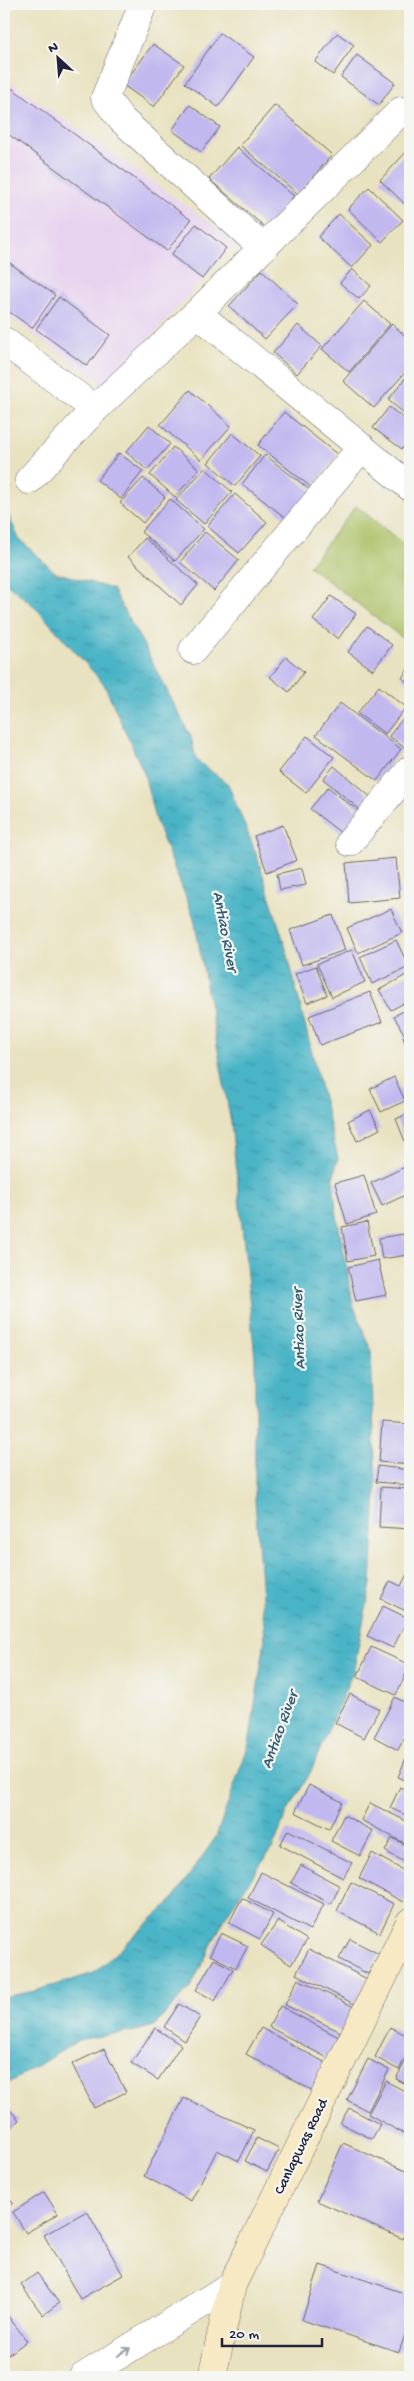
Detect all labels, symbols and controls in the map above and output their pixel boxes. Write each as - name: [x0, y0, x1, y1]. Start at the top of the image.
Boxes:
- north arrow: [32, 32, 82, 82]
- text: N: [46, 39, 61, 58]
- water label: Antiao River: [207, 890, 241, 976]
- water label: Antiao River: [289, 1285, 311, 1370]
- water label: Antiao River: [259, 1686, 305, 1771]
- street label: Canlapwas Road: [271, 2095, 333, 2198]
- scale bar: [222, 2316, 322, 2348]
- text: 20 m: [229, 2326, 259, 2344]
- one-way arrow: [117, 2346, 131, 2357]

